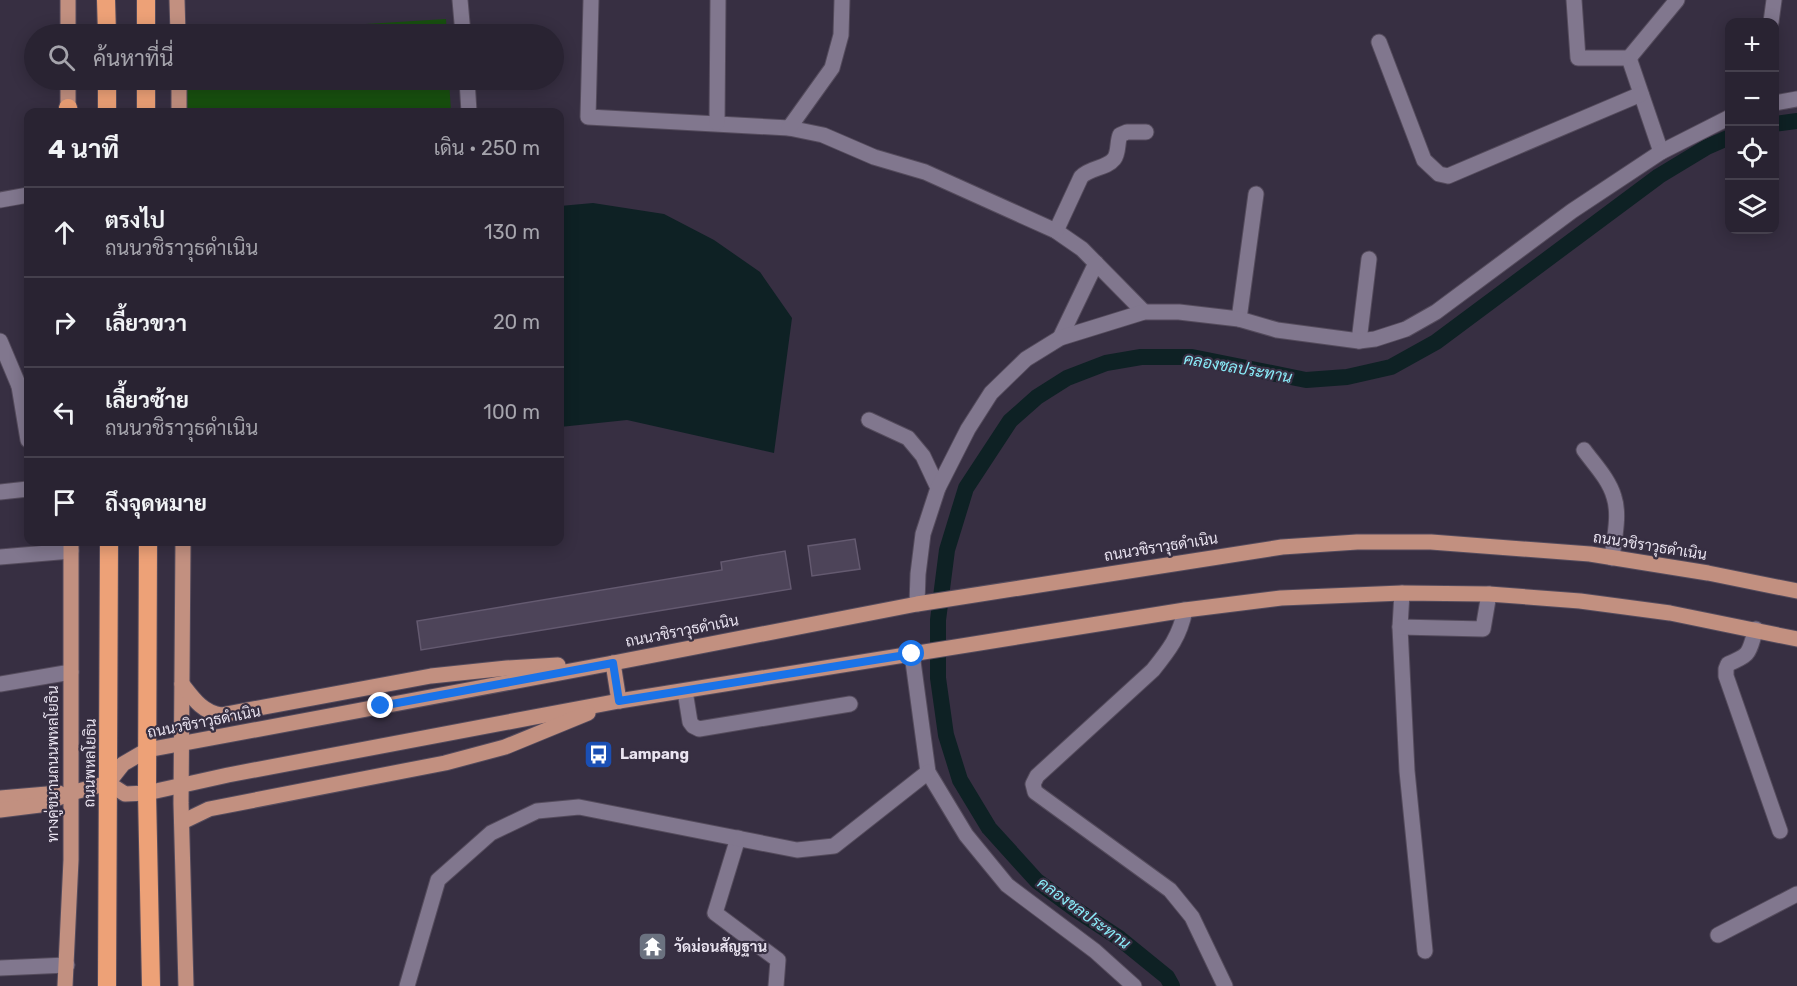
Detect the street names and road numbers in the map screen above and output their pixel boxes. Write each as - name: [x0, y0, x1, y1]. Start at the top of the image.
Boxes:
- street label: ถนนวชิราวุธดำเนิน: [1592, 528, 1708, 566]
- street label: ถนนวชิราวุธดำเนิน: [1103, 529, 1219, 567]
- street label: ถนนวชิราวุธดำเนิน: [624, 611, 740, 653]
- street label: ทางคู่ขนานถนนพหลโยธิน: [43, 685, 63, 843]
- street label: ถนนวชิราวุธดำเนิน: [146, 702, 262, 744]
- street label: ถนนพหลโยธิน: [79, 718, 100, 808]

